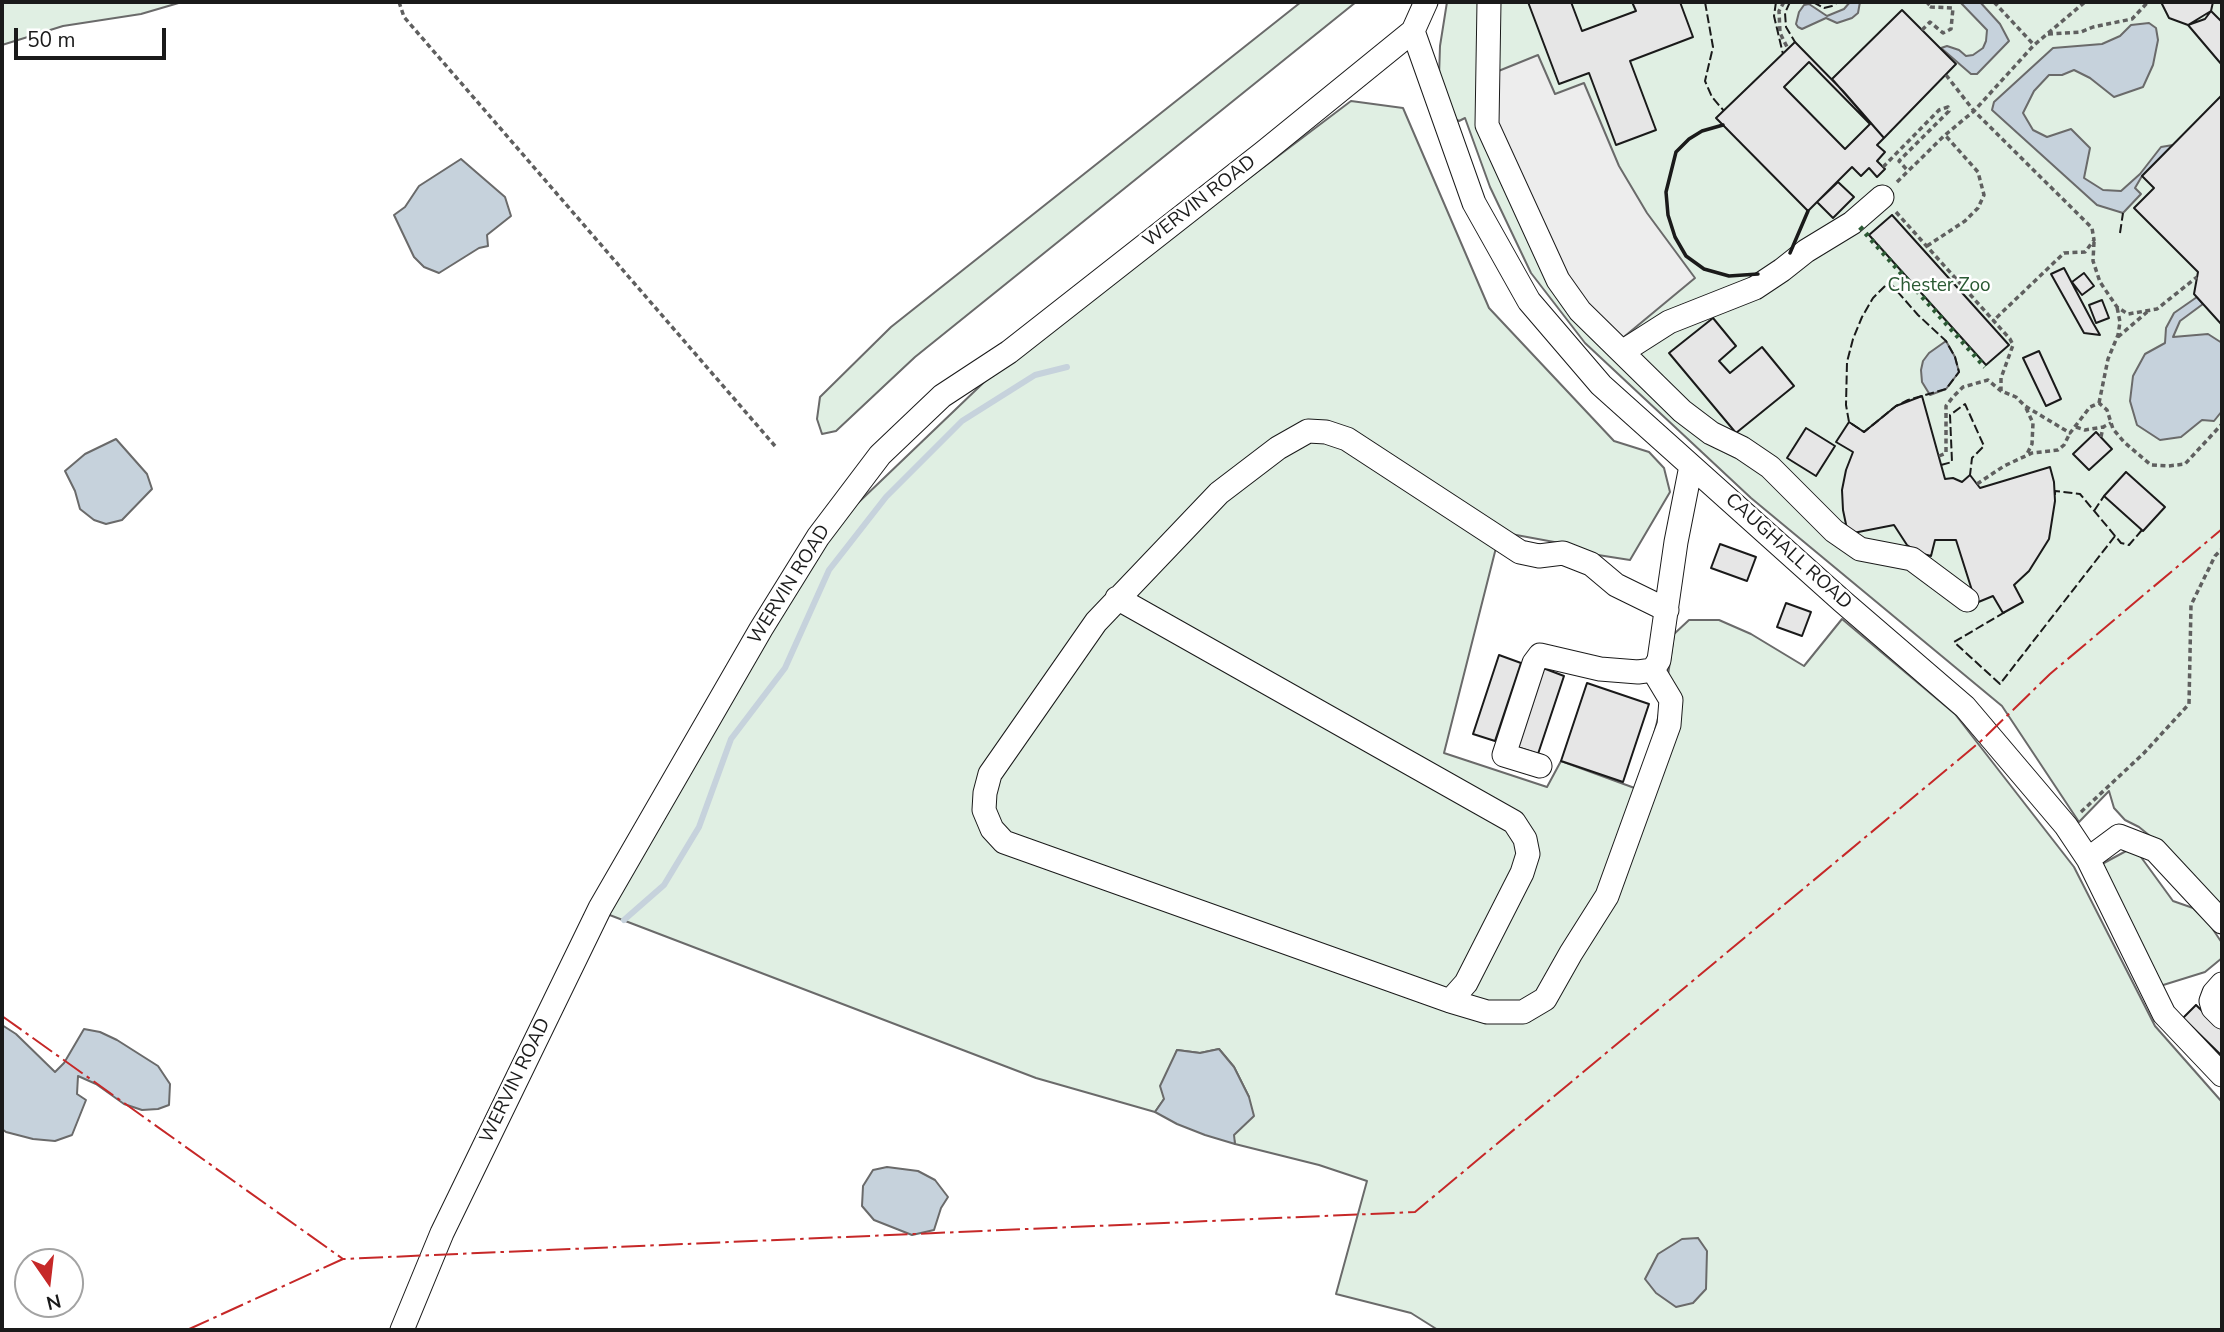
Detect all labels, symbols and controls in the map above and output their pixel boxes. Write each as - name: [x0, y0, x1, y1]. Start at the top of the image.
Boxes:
- scale bar: [18, 14, 170, 58]
- text: 50 m: [27, 26, 76, 54]
- street label: WERVIN ROAD: [1139, 151, 1261, 253]
- park label: Chester Zoo: [1887, 275, 1991, 297]
- street label: CAUGHALL ROAD: [1720, 489, 1856, 615]
- street label: WERVIN ROAD: [744, 521, 836, 649]
- street label: WERVIN ROAD: [476, 1015, 556, 1147]
- north arrow: [14, 1248, 84, 1318]
- text: N: [44, 1287, 64, 1316]

